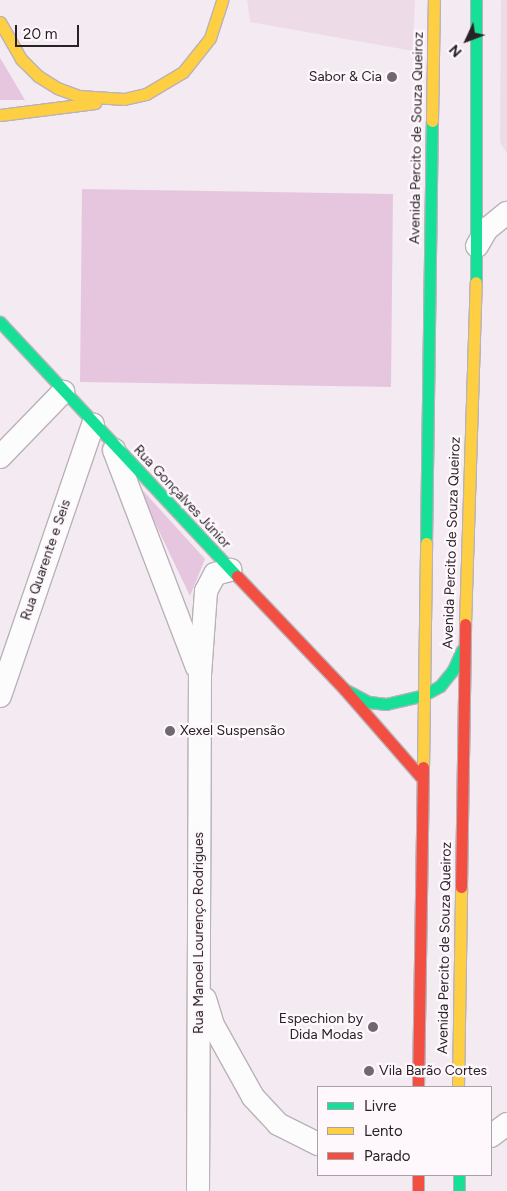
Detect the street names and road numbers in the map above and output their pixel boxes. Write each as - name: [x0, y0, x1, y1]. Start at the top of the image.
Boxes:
- street label: Avenida Percito de Souza Queiroz: [407, 32, 427, 244]
- street label: Avenida Percito de Souza Queiroz: [440, 436, 464, 650]
- street label: Rua Gonçalves Júnior: [130, 442, 234, 552]
- street label: Rua Quarente e Seis: [17, 497, 75, 623]
- street label: Rua Manoel Lourenço Rodrigues: [191, 832, 207, 1034]
- street label: Avenida Percito de Souza Queiroz: [435, 842, 455, 1054]

